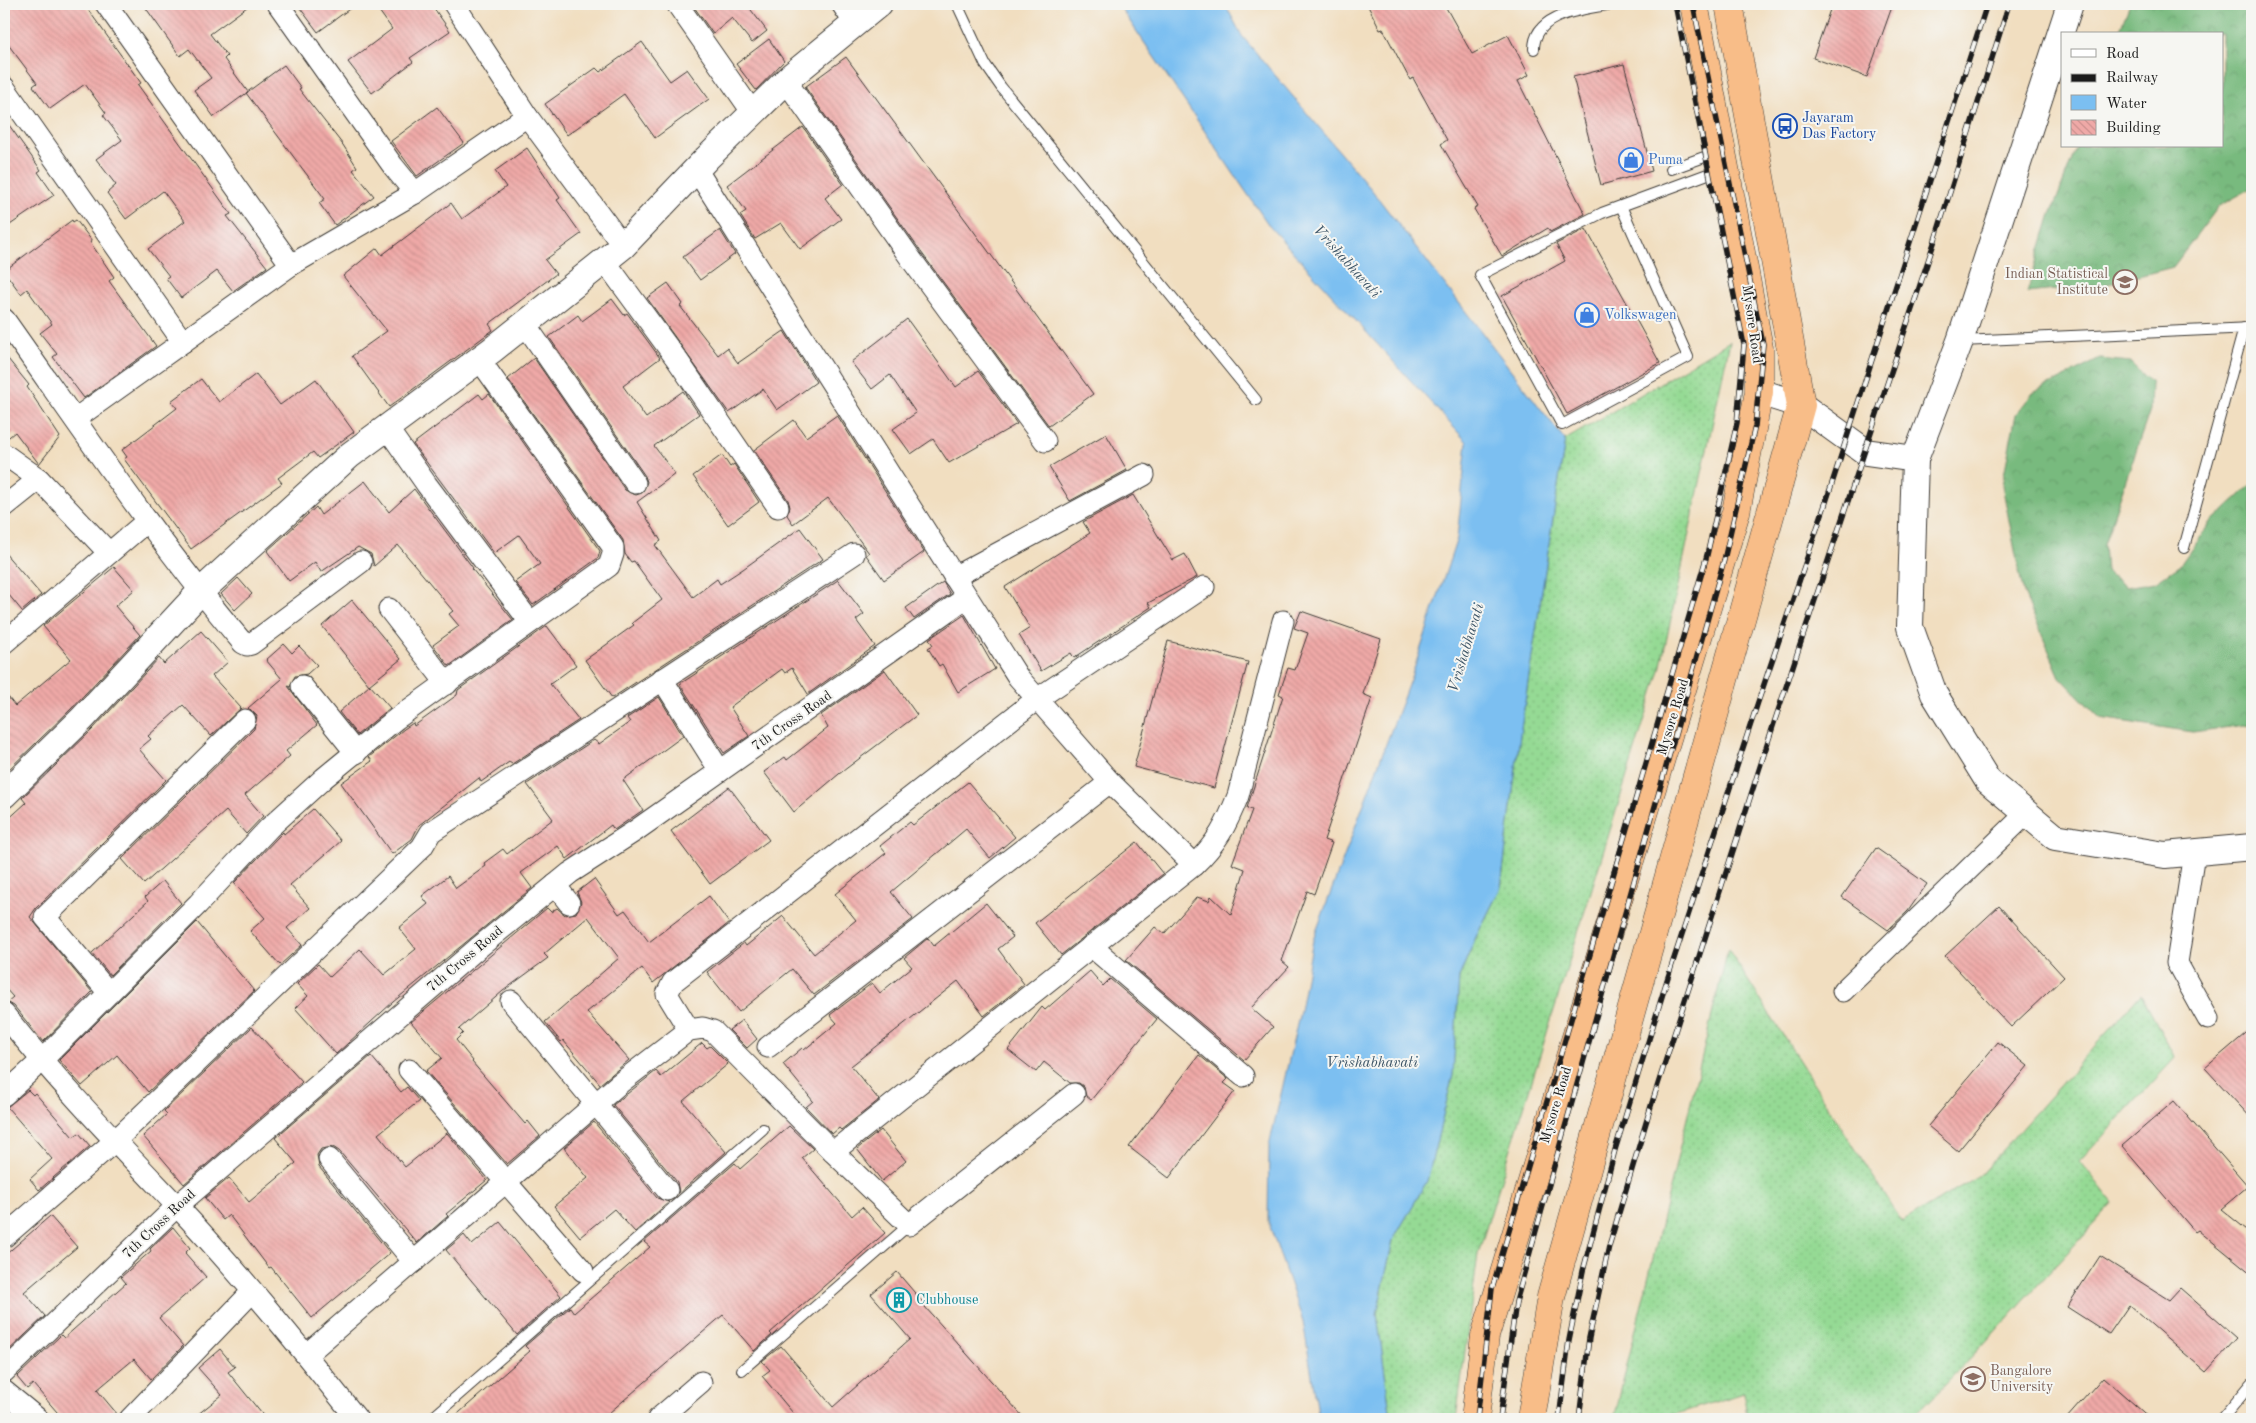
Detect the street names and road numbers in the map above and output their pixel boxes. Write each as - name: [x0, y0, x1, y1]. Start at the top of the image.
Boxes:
- street label: Mysore Road: [1740, 284, 1764, 364]
- street label: Mysore Road: [1655, 677, 1691, 757]
- street label: 7th Cross Road: [750, 688, 834, 754]
- street label: 7th Cross Road: [425, 923, 505, 995]
- street label: Mysore Road: [1538, 1065, 1574, 1145]
- street label: 7th Cross Road: [120, 1187, 198, 1261]

